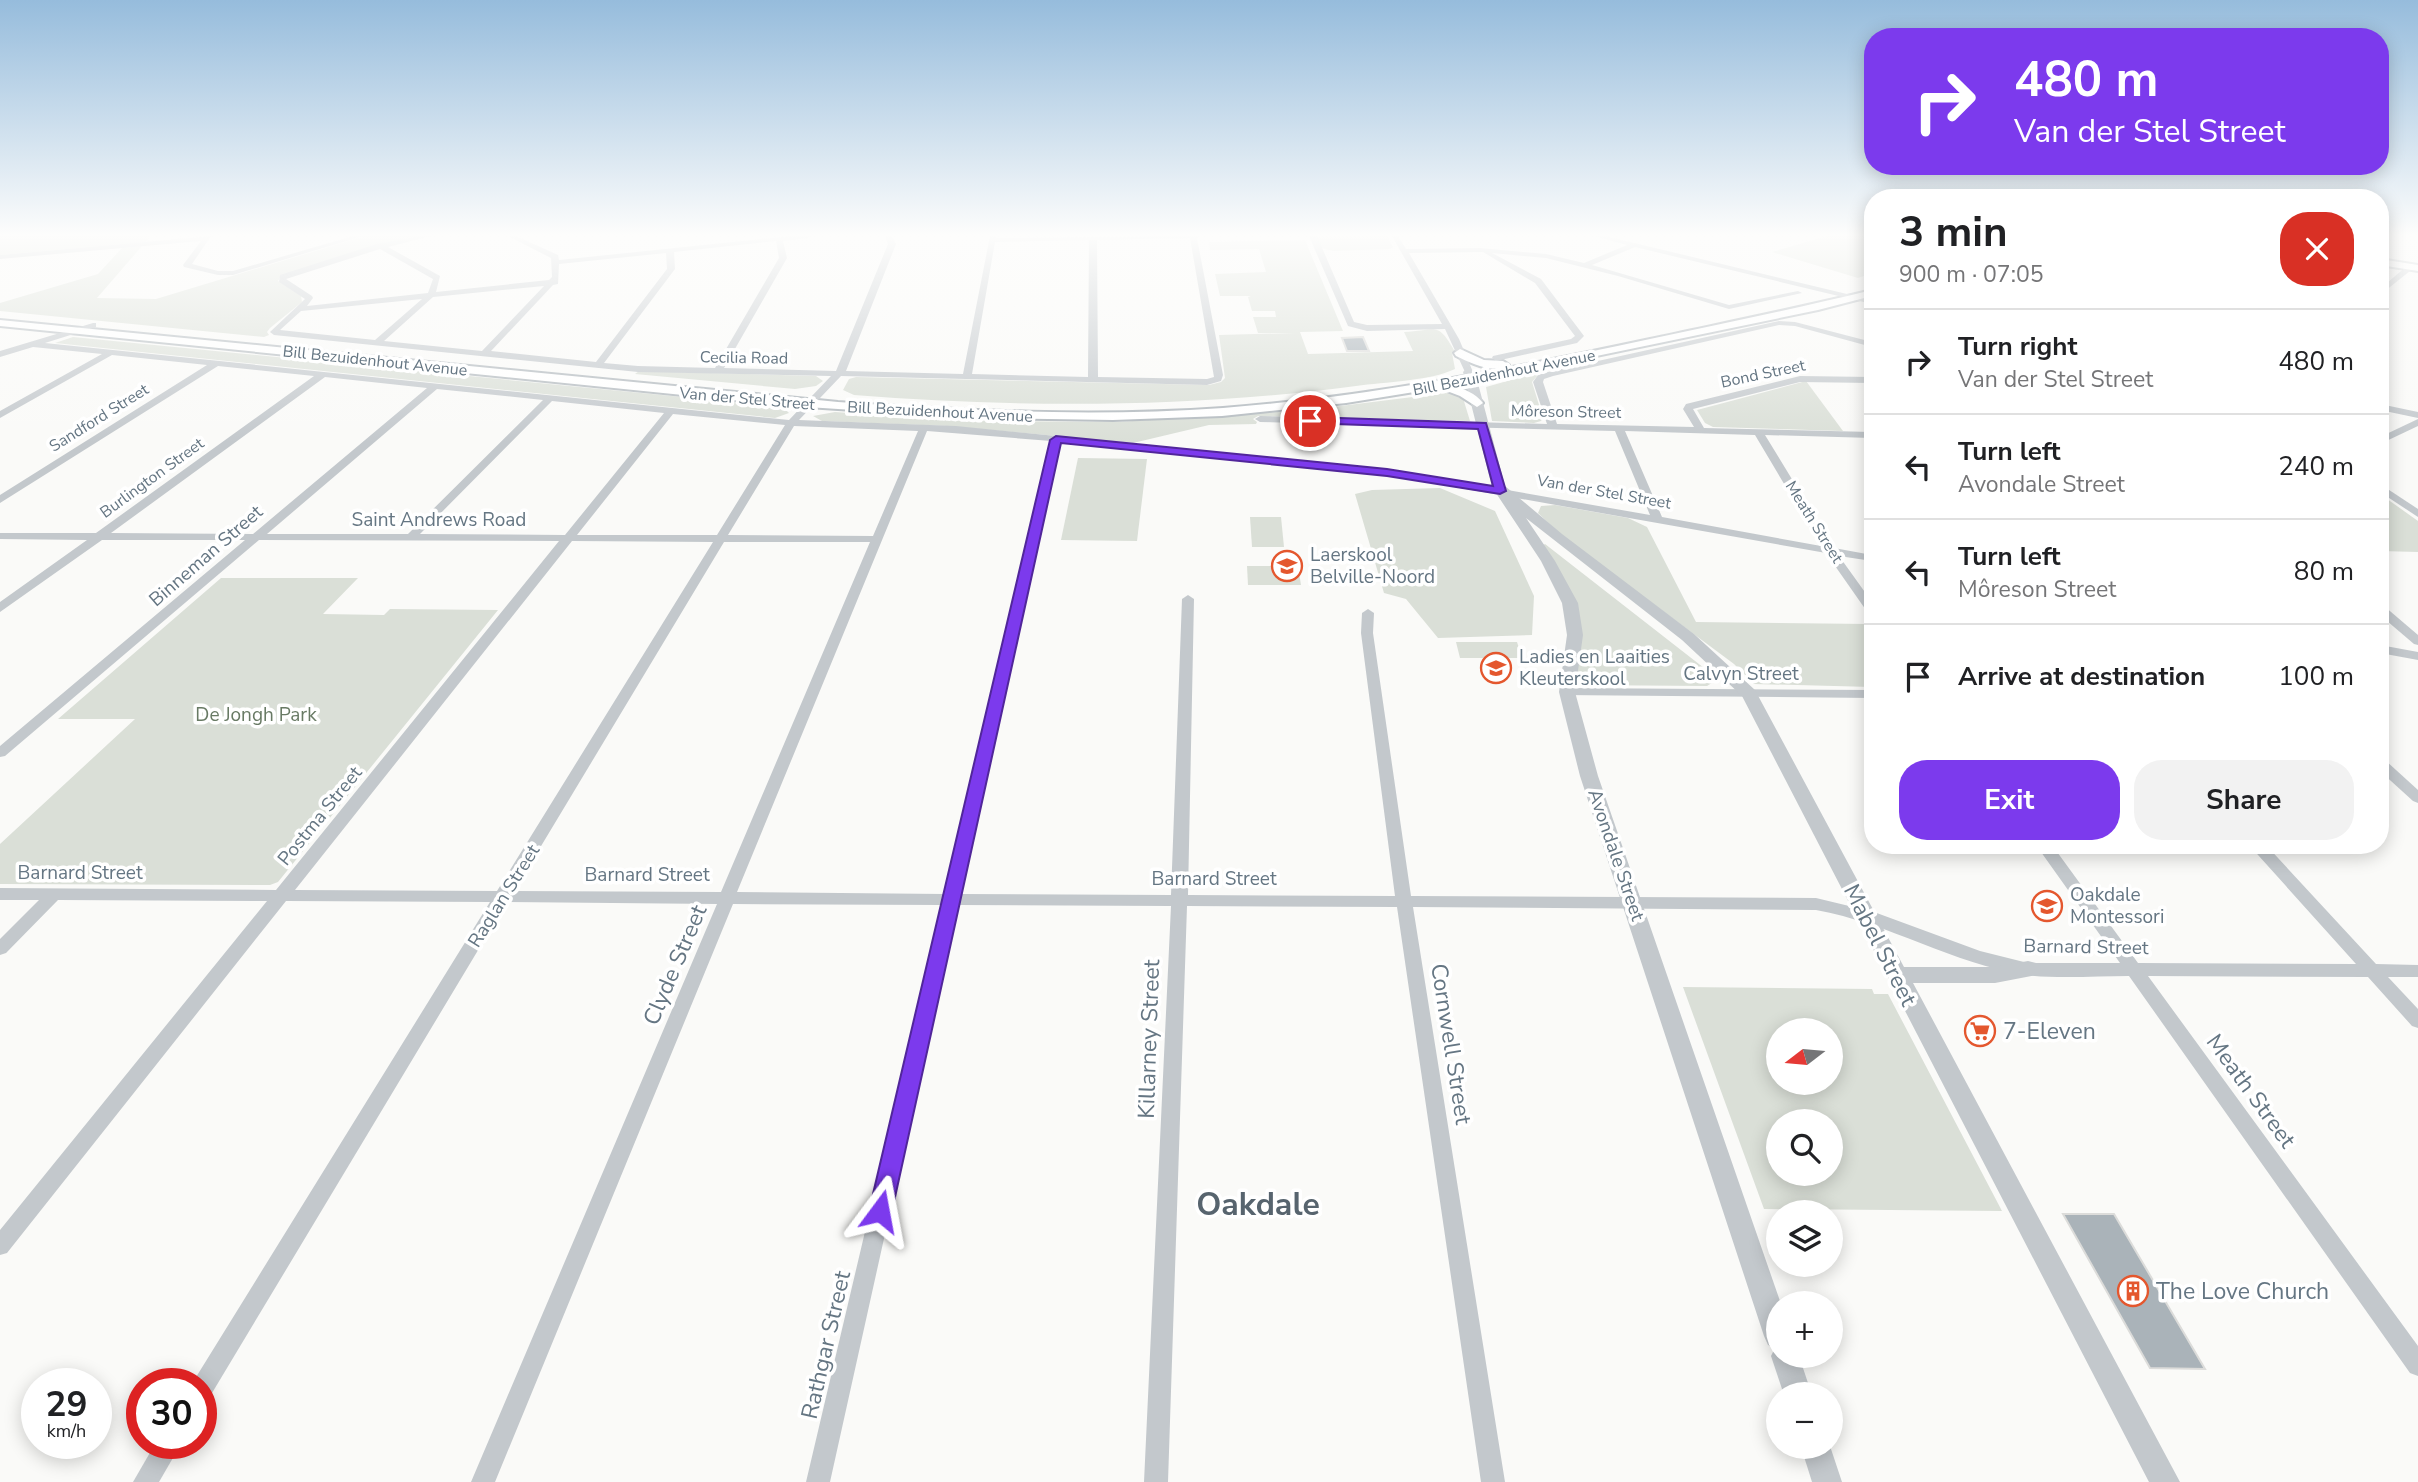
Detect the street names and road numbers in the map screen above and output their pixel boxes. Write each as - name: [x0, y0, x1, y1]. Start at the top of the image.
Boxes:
- street label: Bill Bezuidenhout Avenue: [282, 340, 468, 382]
- street label: Bill Bezuidenhout Avenue: [1411, 344, 1597, 402]
- street label: Cecilia Road: [700, 346, 788, 370]
- street label: Bond Street: [1719, 354, 1808, 394]
- street label: Sandford Street: [45, 378, 153, 457]
- street label: Van der Stel Street: [677, 382, 816, 416]
- street label: Bill Bezuidenhout Avenue: [847, 396, 1033, 428]
- street label: Môreson Street: [1511, 400, 1622, 424]
- street label: Burlington Street: [95, 433, 209, 523]
- street label: Van der Stel Street: [1534, 469, 1673, 515]
- street label: Meath Street: [1780, 477, 1848, 568]
- street label: Binneman Street: [144, 499, 269, 613]
- street label: Saint Andrews Road: [352, 507, 526, 533]
- street label: Calvyn Street: [1683, 661, 1799, 687]
- street label: Postma Street: [272, 761, 368, 871]
- street label: Avondale Street: [1581, 786, 1651, 925]
- street label: Raglan Street: [462, 839, 546, 953]
- street label: Barnard Street: [17, 860, 143, 886]
- street label: Barnard Street: [584, 862, 710, 888]
- street label: Barnard Street: [1151, 866, 1277, 892]
- street label: Mabel Street: [1836, 879, 1924, 1012]
- street label: Clyde Street: [636, 899, 715, 1030]
- street label: Barnard Street: [2023, 933, 2149, 961]
- street label: Killarney Street: [1131, 958, 1167, 1119]
- street label: Cornwell Street: [1423, 961, 1479, 1128]
- street label: Meath Street: [2199, 1028, 2303, 1155]
- street label: Rathgar Street: [794, 1267, 858, 1422]

